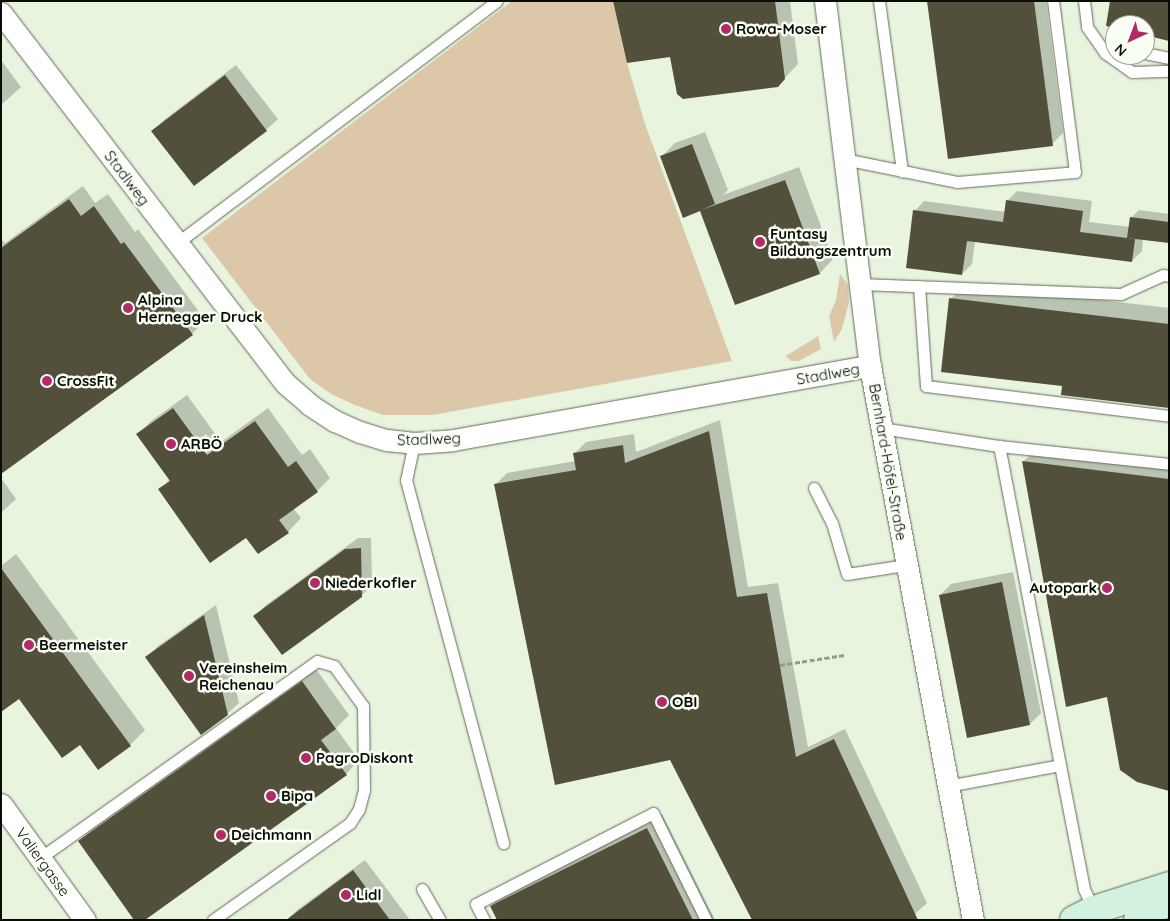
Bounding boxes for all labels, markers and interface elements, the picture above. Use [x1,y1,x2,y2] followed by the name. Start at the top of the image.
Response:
[1105,15,1155,65] north arrow
[736,20,827,38] place label: Rowa-Moser
[720,23,732,35] marker: Rowa-Moser
[1111,40,1130,60] text: N
[101,147,153,209] street label: Stadlweg
[770,224,891,259] place label: Funtasy Bildungszentrum
[754,236,766,248] marker: Funtasy Bildungszentrum
[138,290,263,325] place label: Alpina Hernegger Druck
[122,302,134,314] marker: Alpina Hernegger Druck
[795,360,861,388] street label: Stadlweg
[57,372,115,390] place label: CrossFit
[41,375,53,387] marker: CrossFit
[865,382,911,542] street label: Bernhard-Höfel-Straße
[397,429,461,449] street label: Stadlweg
[181,435,222,453] place label: ARBÖ
[165,438,177,450] marker: ARBÖ
[325,574,417,592] place label: Niederkofler
[309,577,321,589] marker: Niederkofler
[1029,579,1097,597] place label: Autopark
[1101,582,1113,594] marker: Autopark
[39,636,128,654] place label: Beermeister
[23,639,35,651] marker: Beermeister
[199,658,287,693] place label: Vereinsheim Reichenau
[183,670,195,682] marker: Vereinsheim Reichenau
[672,693,697,711] place label: OBI
[656,696,668,708] marker: OBI
[316,749,414,767] place label: PagroDiskont
[300,752,312,764] marker: PagroDiskont
[281,787,313,805] place label: Bipa
[265,790,277,802] marker: Bipa
[12,824,74,900] street label: Valiergasse
[231,826,312,844] place label: Deichmann
[215,829,227,841] marker: Deichmann
[356,886,381,904] place label: Lidl
[340,889,352,901] marker: Lidl

